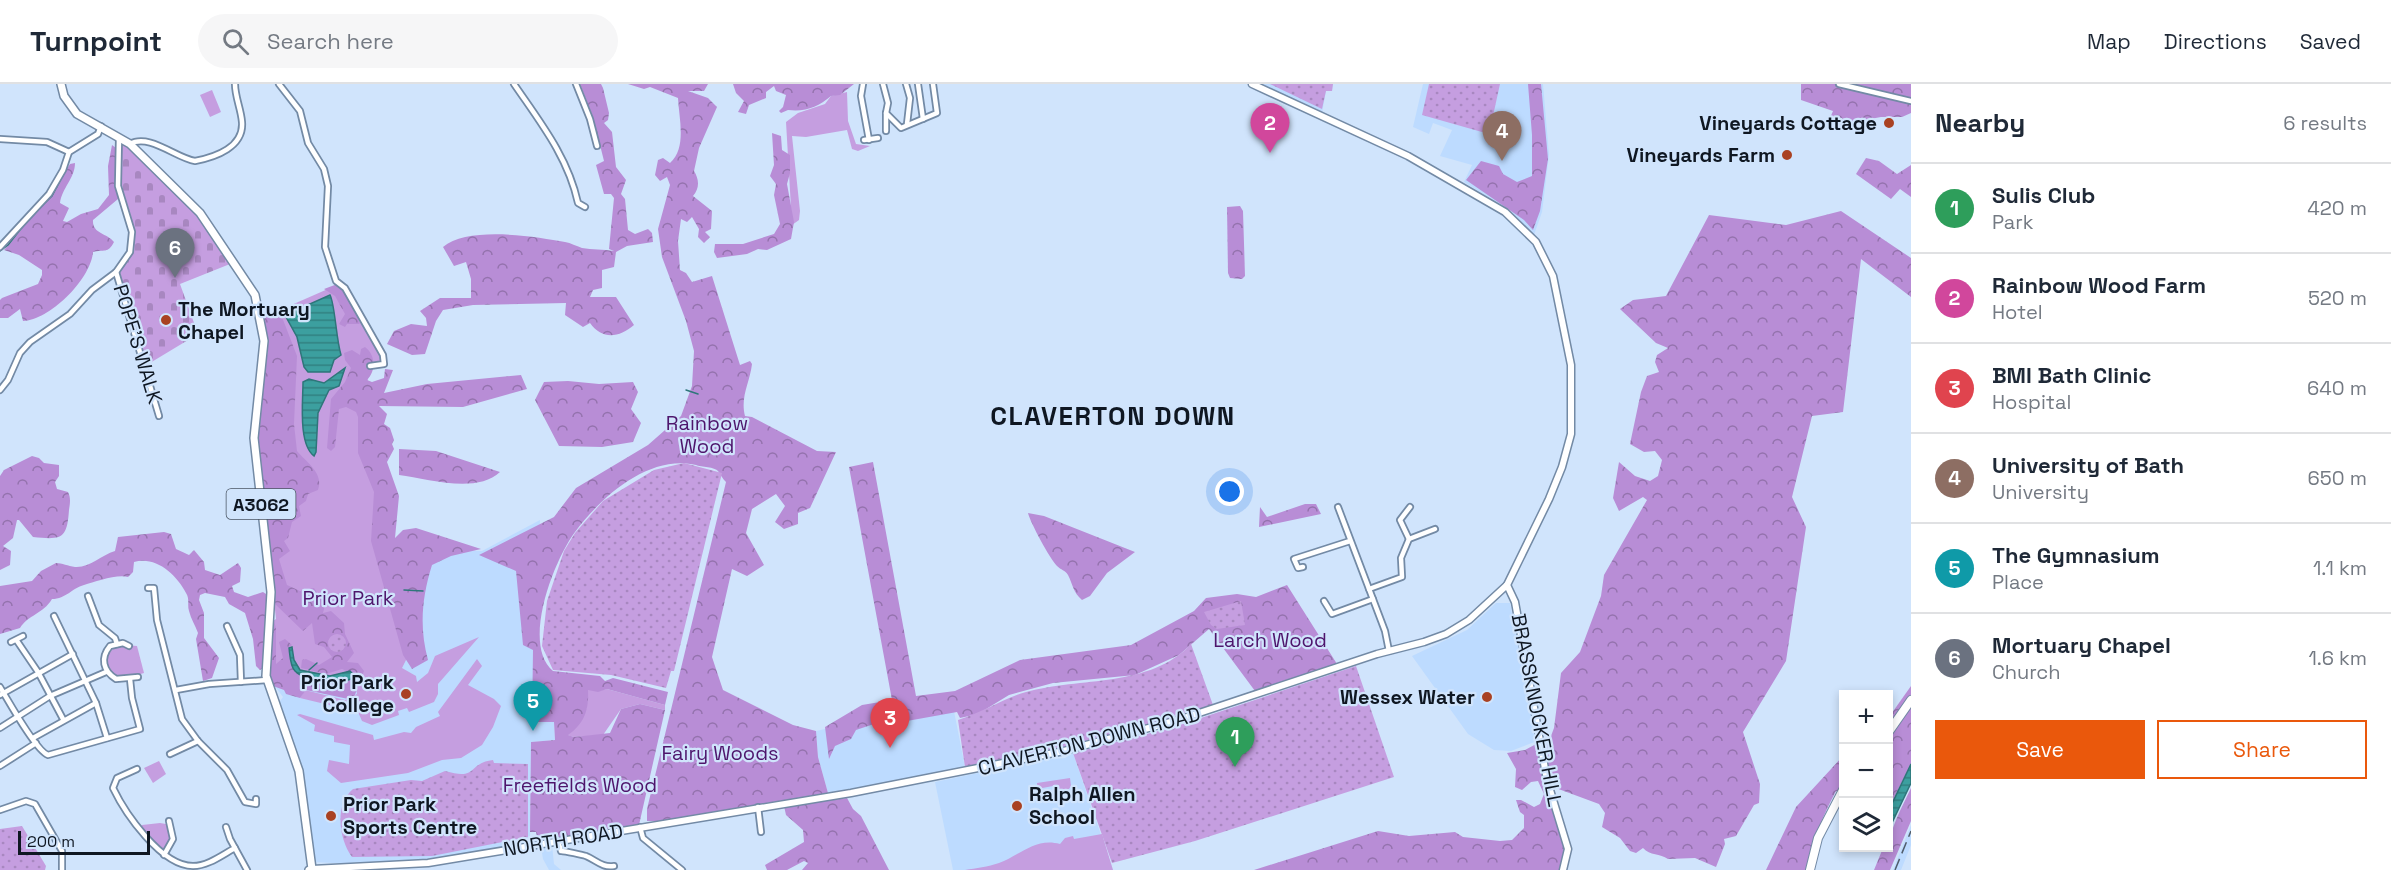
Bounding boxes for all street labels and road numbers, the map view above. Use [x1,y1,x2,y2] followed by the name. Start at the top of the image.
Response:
[107,281,169,407] street label: POPE'S WALK
[226,489,296,519] road number: A3062
[1506,611,1568,809] street label: BRASSKNOCKER HILL
[975,701,1203,781] street label: CLAVERTON DOWN ROAD
[501,818,625,862] street label: NORTH ROAD

